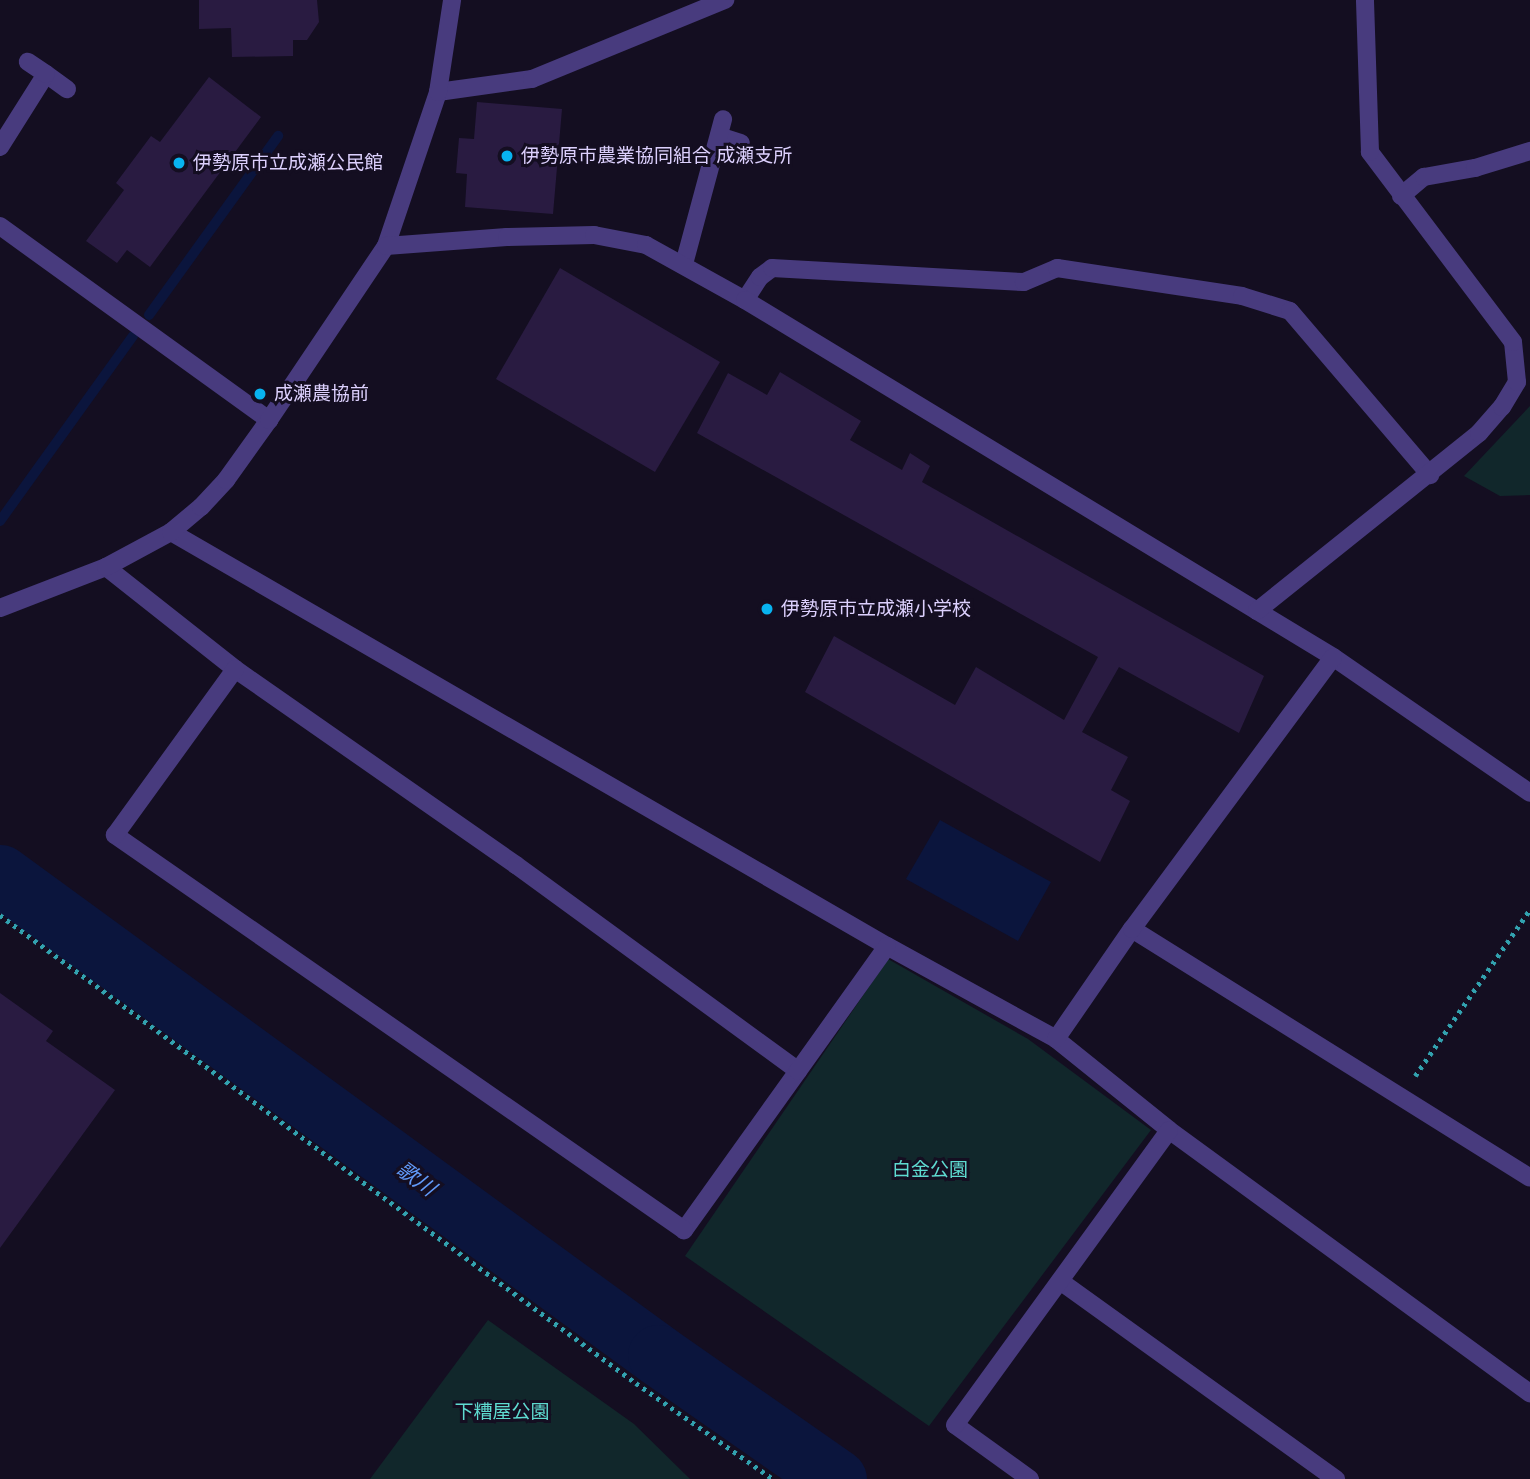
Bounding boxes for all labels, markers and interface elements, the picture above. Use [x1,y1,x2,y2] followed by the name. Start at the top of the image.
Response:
[521,145,792,167] place label: 伊勢原市農業協同組合 成瀬支所
[499,148,515,164] marker: 伊勢原市農業協同組合 成瀬支所
[193,152,383,174] place label: 伊勢原市立成瀬公民館
[171,155,187,171] marker: 伊勢原市立成瀬公民館
[274,383,369,405] place label: 成瀬農協前
[252,386,268,402] marker: 成瀬農協前
[781,598,971,620] place label: 伊勢原市立成瀬小学校
[759,601,775,617] marker: 伊勢原市立成瀬小学校
[392,1156,440,1202] water label: 歌川
[892,1159,968,1181] park label: 白金公園
[455,1401,549,1423] park label: 下糟屋公園

